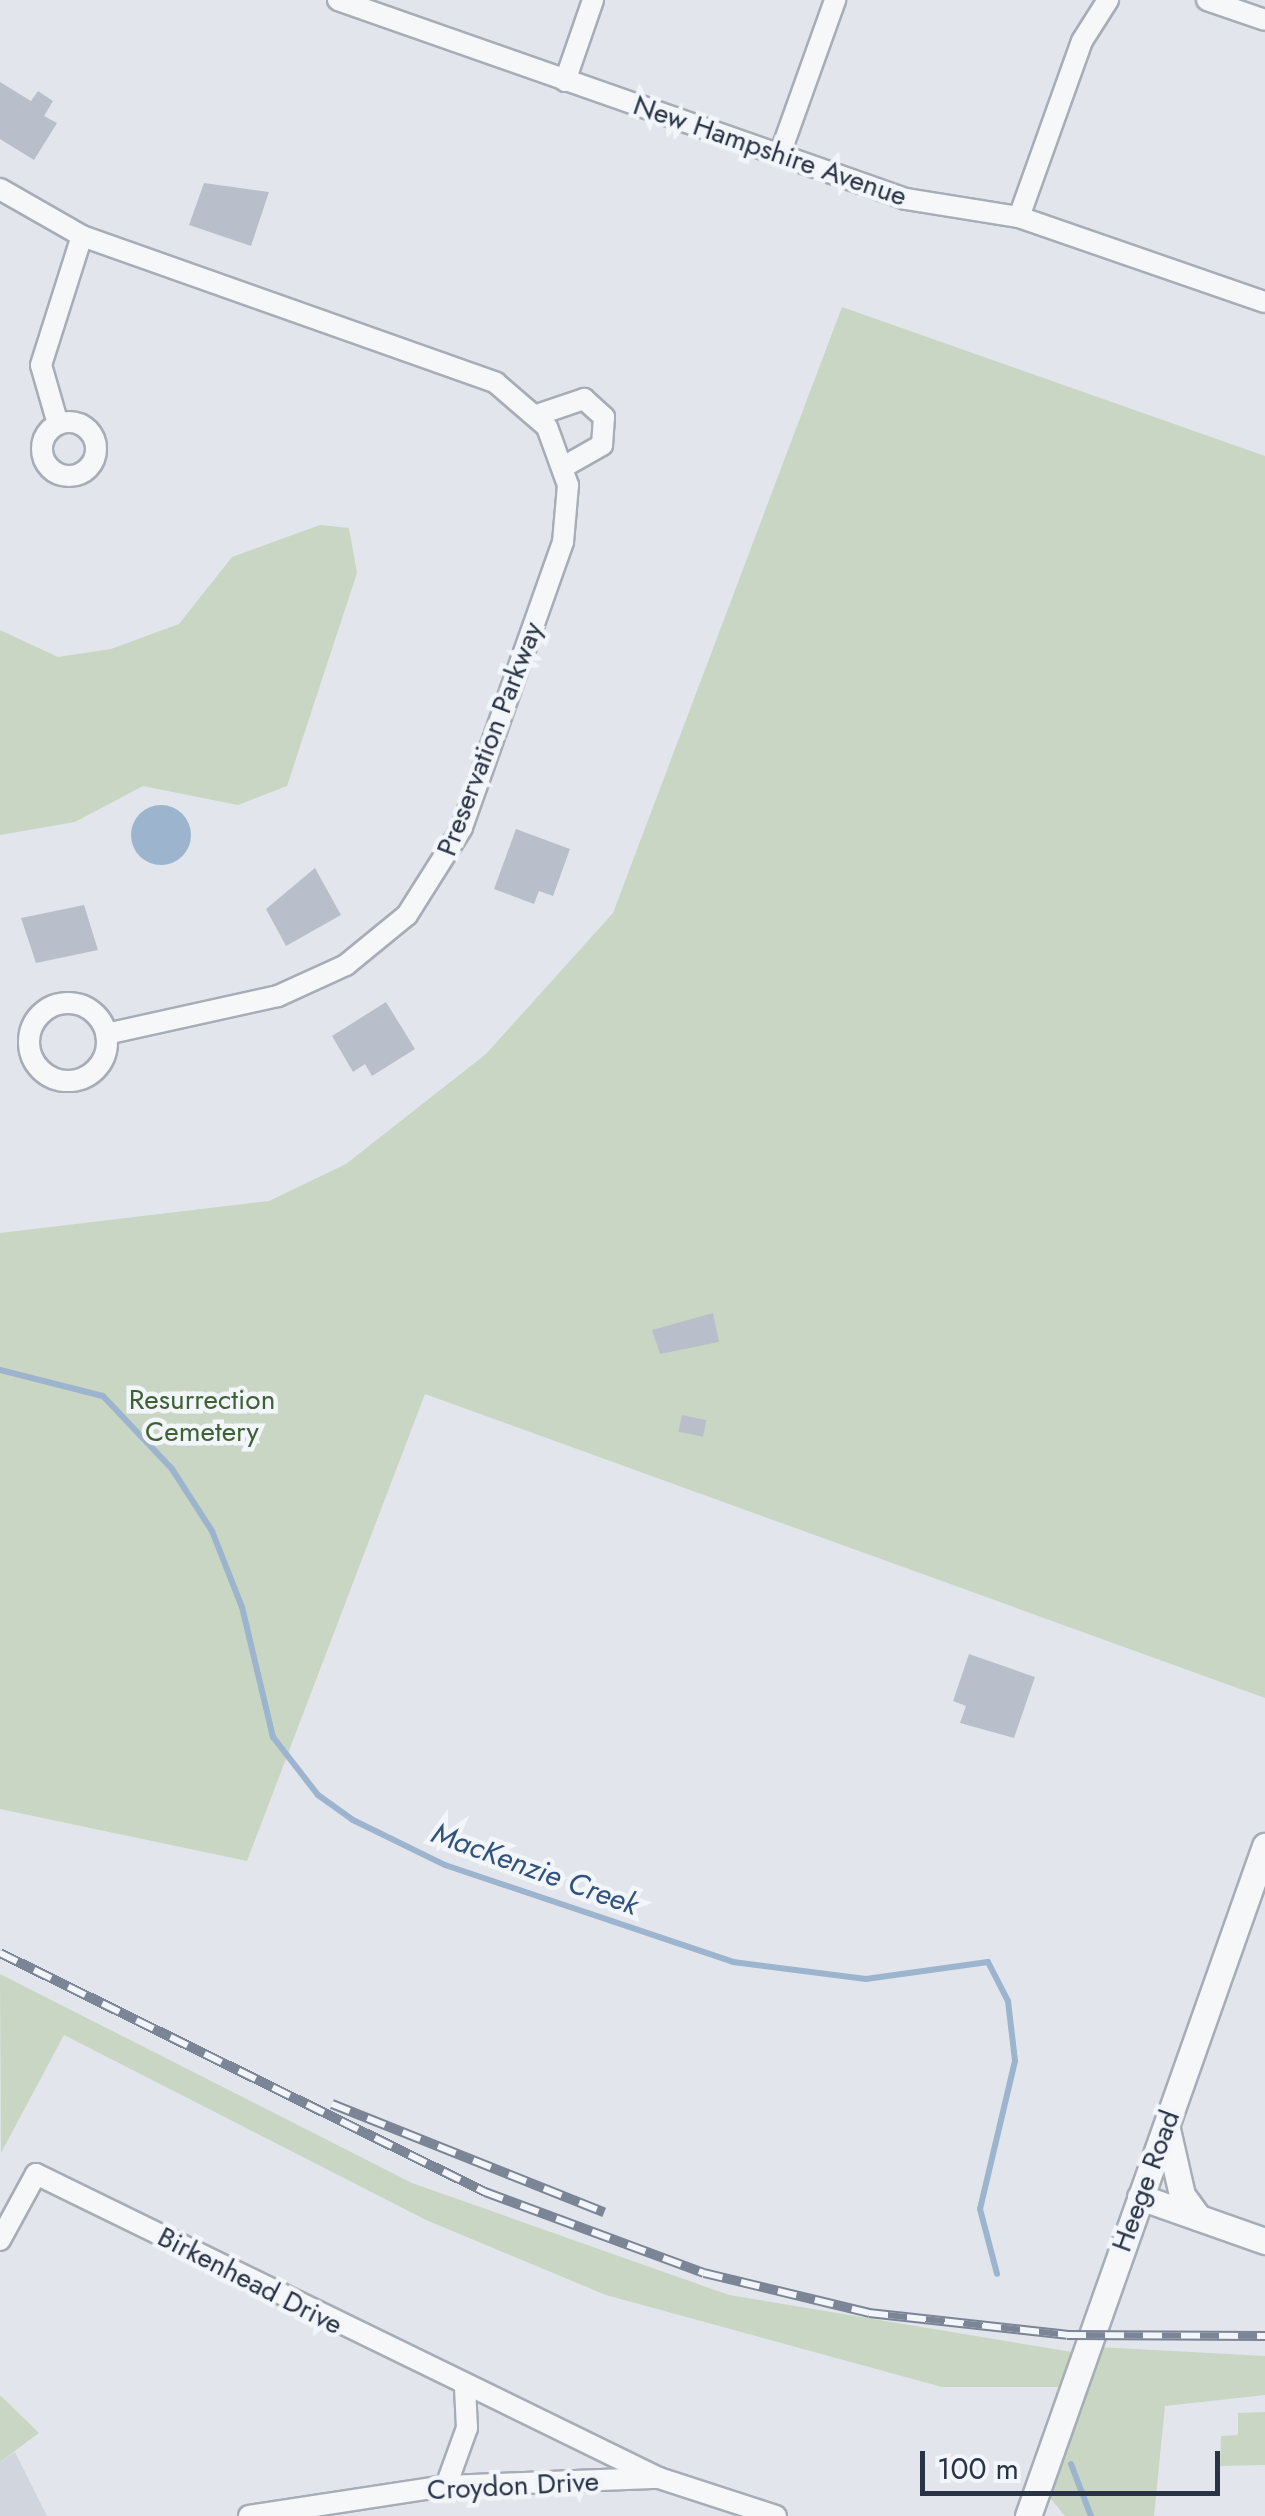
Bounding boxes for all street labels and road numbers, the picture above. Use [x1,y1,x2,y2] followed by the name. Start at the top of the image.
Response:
[629,88,911,214] street label: New Hampshire Avenue
[430,617,550,861] street label: Preservation Parkway
[1105,2106,1187,2256] street label: Heege Road
[152,2220,348,2342] street label: Birkenhead Drive
[426,2465,600,2507] street label: Croydon Drive

